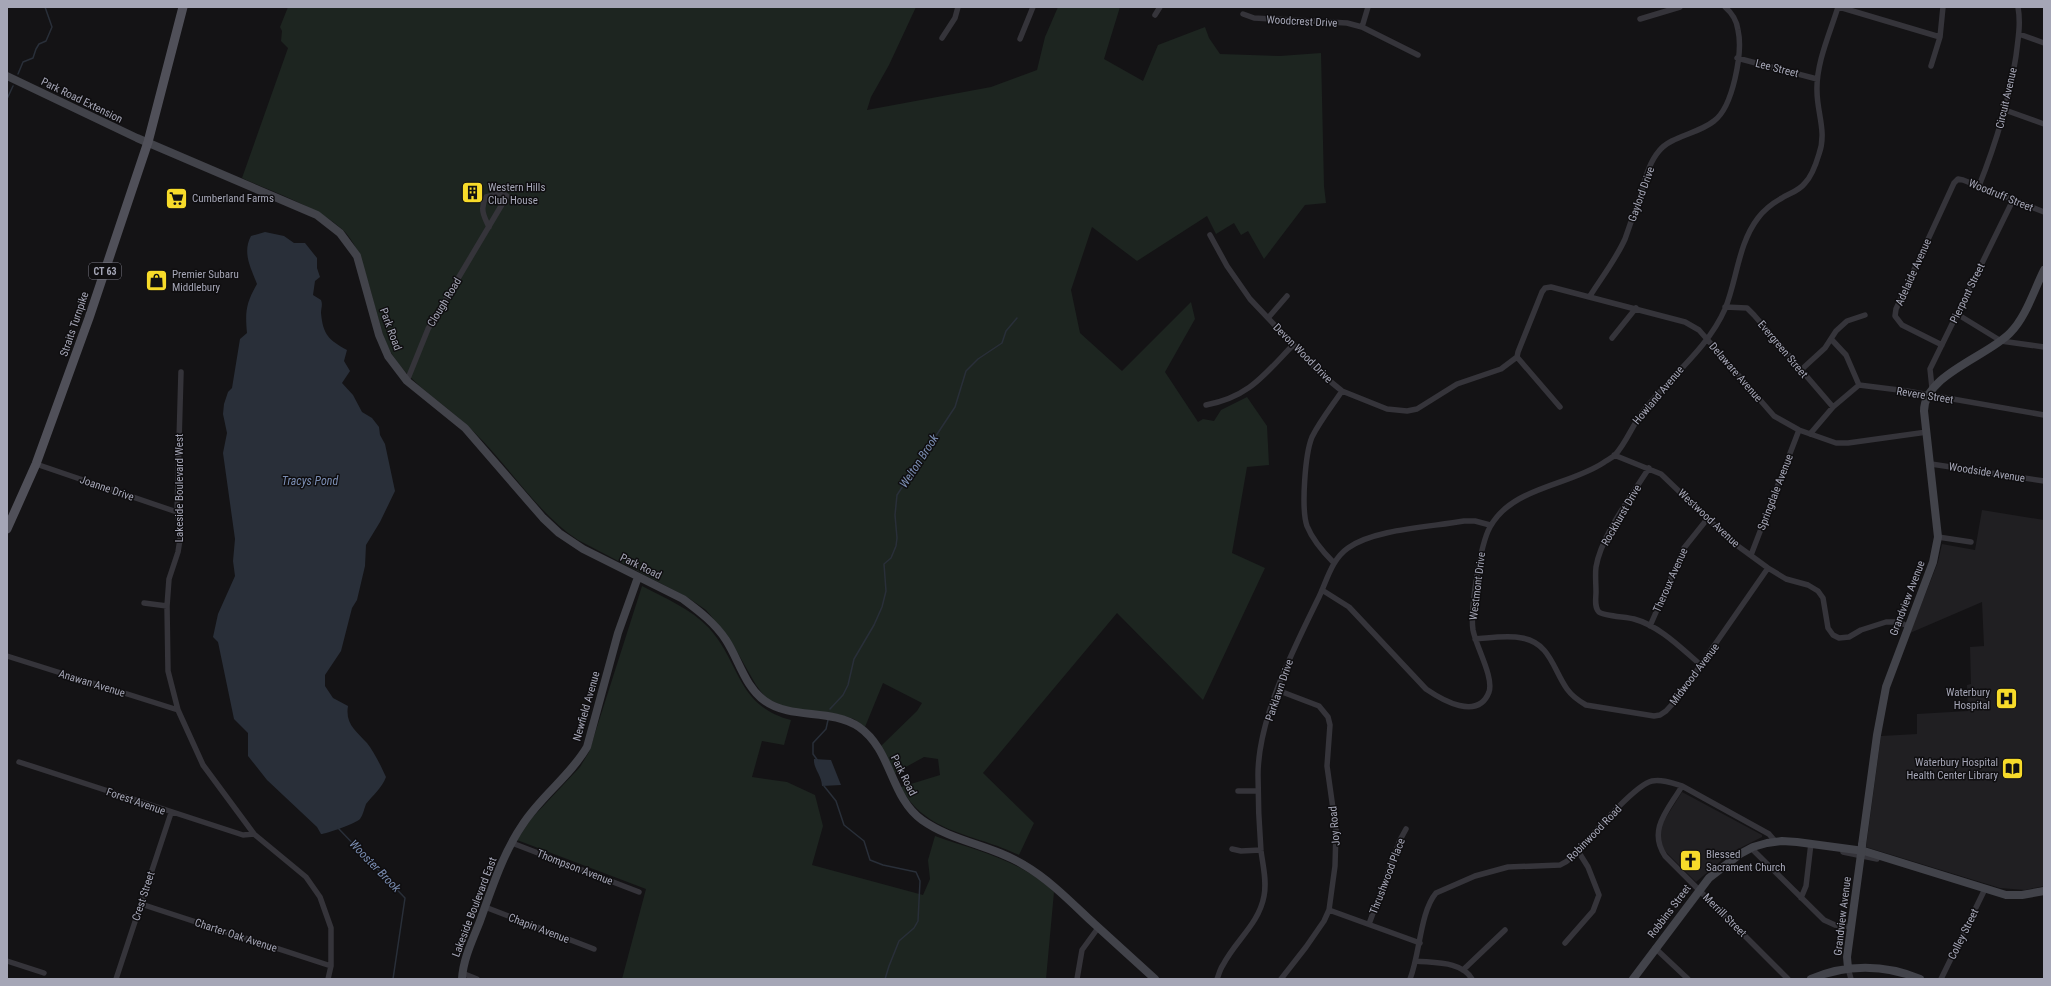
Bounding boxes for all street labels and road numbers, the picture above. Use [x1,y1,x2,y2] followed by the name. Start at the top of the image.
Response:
[1266,13,1338,30] street label: Woodcrest Drive
[1754,57,1800,80] street label: Lee Street
[1993,66,2020,130] street label: Circuit Avenue
[39,75,125,126] street label: Park Road Extension
[1626,165,1657,223] street label: Gaylord Drive
[1967,177,2035,214] street label: Woodruff Street
[1893,237,1934,308] street label: Adelaide Avenue
[1947,261,1988,325] street label: Pierpont Street
[89,263,121,279] road number: CT 63
[425,275,464,329] street label: Clough Road
[57,290,92,358] street label: Straits Turnpike
[377,306,404,352] street label: Park Road
[1755,318,1810,381] street label: Evergreen Street
[1270,321,1335,386] street label: Devon Wood Drive
[1706,340,1765,405] street label: Delaware Avenue
[1630,363,1687,427] street label: Howland Avenue
[1896,385,1954,406] street label: Revere Street
[173,434,186,542] street label: Lakeside Boulevard West
[1755,452,1796,532] street label: Springdale Avenue
[1948,460,2026,485] street label: Woodside Avenue
[78,473,136,504] street label: Joanne Drive
[1599,483,1644,548] street label: Rockhurst Drive
[1675,487,1742,550] street label: Westwood Avenue
[1650,546,1690,615] street label: Theroux Avenue
[618,551,664,582] street label: Park Road
[1467,551,1488,621] street label: Westmont Drive
[1887,559,1928,638] street label: Grandview Avenue
[1667,641,1722,708] street label: Midwood Avenue
[1263,658,1296,723] street label: Parklawn Drive
[57,667,127,700] street label: Anawan Avenue
[570,670,603,742] street label: Newfield Avenue
[888,753,919,798] street label: Park Road
[105,785,167,818] street label: Forest Avenue
[1564,803,1624,864] street label: Robinwood Road
[1326,805,1343,846] street label: Joy Road
[1367,836,1408,916] street label: Thrushwood Place
[535,847,615,888] street label: Thompson Avenue
[449,855,499,959] street label: Lakeside Boulevard East
[129,870,158,923] street label: Crest Street
[1831,876,1854,956] street label: Grandview Avenue
[1645,882,1694,941] street label: Robbins Street
[1700,891,1749,940] street label: Merrill Street
[1946,907,1981,962] street label: Colley Street
[506,911,571,946] street label: Chapin Avenue
[193,916,279,955] street label: Charter Oak Avenue

